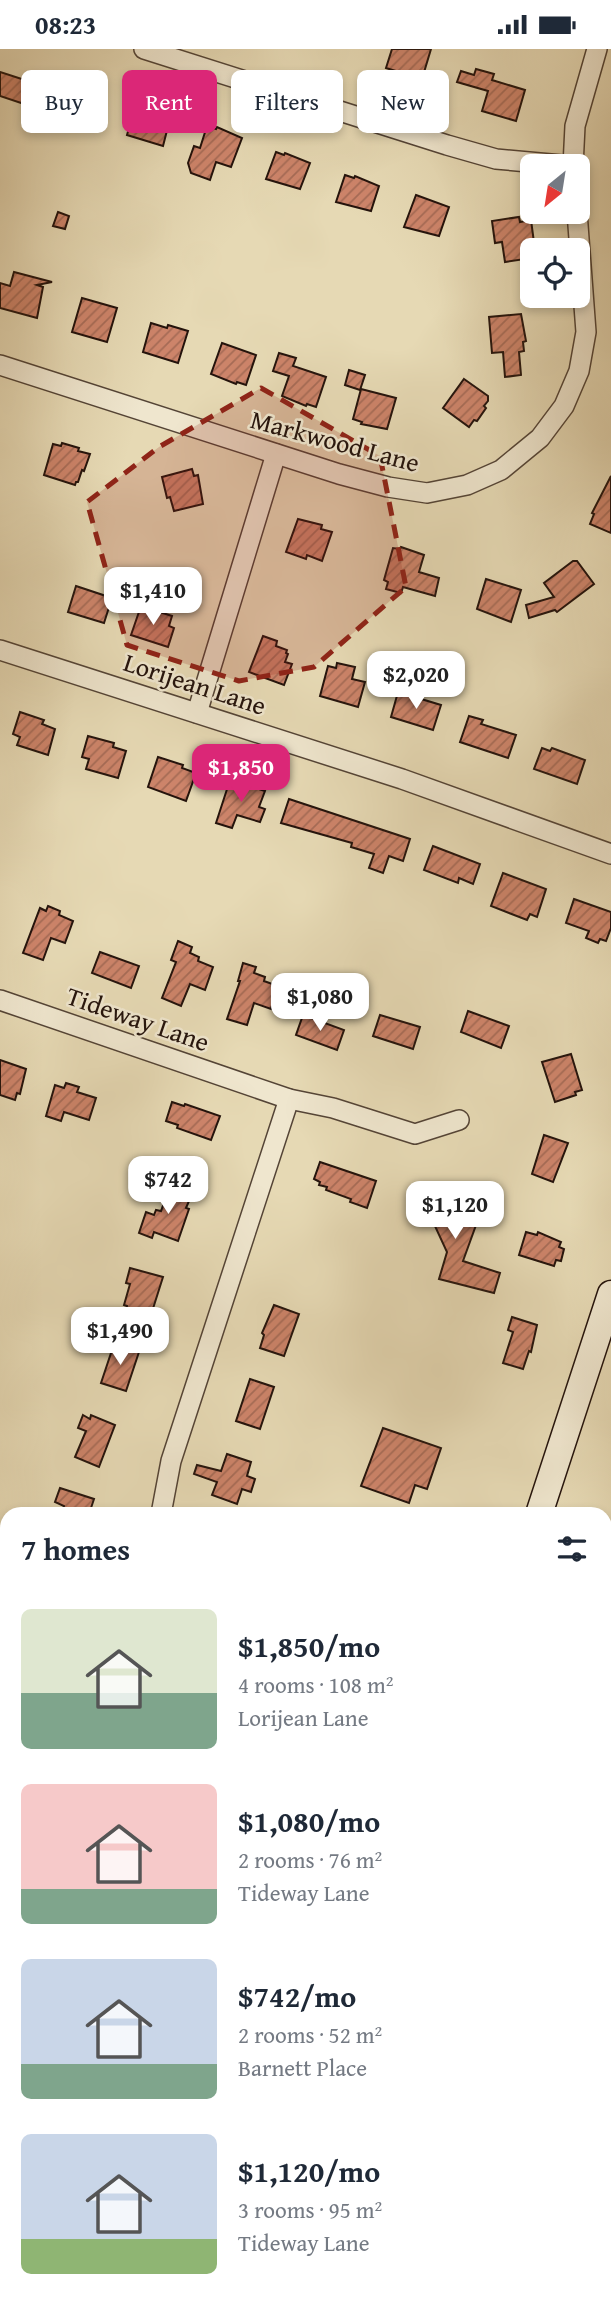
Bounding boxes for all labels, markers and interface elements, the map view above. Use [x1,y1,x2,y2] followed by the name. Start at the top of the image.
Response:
[35,5,96,44] text: 08:23
[21,70,108,133] chip: Buy
[122,70,217,133] chip: Rent
[231,70,343,133] chip: Filters
[357,70,449,133] chip: New
[520,154,590,224] north arrow
[520,154,590,308] map controls
[520,238,590,308] button: locate
[246,399,424,482] street label: Markwood Lane
[96,567,210,627] pin: $1,410
[120,573,186,606] text: $1,410
[119,642,271,725] street label: Lorijean Lane
[359,651,473,711] pin: $2,020
[383,657,449,690] text: $2,020
[184,745,298,804] pin: $1,850
[208,750,274,783] text: $1,850
[263,974,377,1033] pin: $1,080
[61,976,215,1061] street label: Tideway Lane
[287,979,353,1012] text: $1,080
[127,1157,209,1216] pin: $742
[144,1162,192,1195] text: $742
[398,1181,512,1241] pin: $1,120
[422,1187,488,1220] text: $1,120
[63,1307,177,1367] pin: $1,490
[87,1313,153,1346] text: $1,490
[21,1527,130,1571] text: 7 homes
[553,1530,591,1568] icon: filters
[238,1624,380,1668] text: $1,850/mo
[77,1637,161,1721] icon: home
[238,1668,393,1701] text: 4 rooms · 108 m²
[238,1701,369,1734] text: Lorijean Lane
[238,1799,380,1843] text: $1,080/mo
[77,1812,161,1896] icon: home
[238,1843,382,1876] text: 2 rooms · 76 m²
[238,1876,370,1909] text: Tideway Lane
[238,1974,356,2018] text: $742/mo
[77,1987,161,2071] icon: home
[238,2018,382,2051] text: 2 rooms · 52 m²
[238,2051,367,2084] text: Barnett Place
[238,2149,380,2193] text: $1,120/mo
[77,2162,161,2246] icon: home
[238,2193,382,2226] text: 3 rooms · 95 m²
[238,2226,370,2259] text: Tideway Lane

